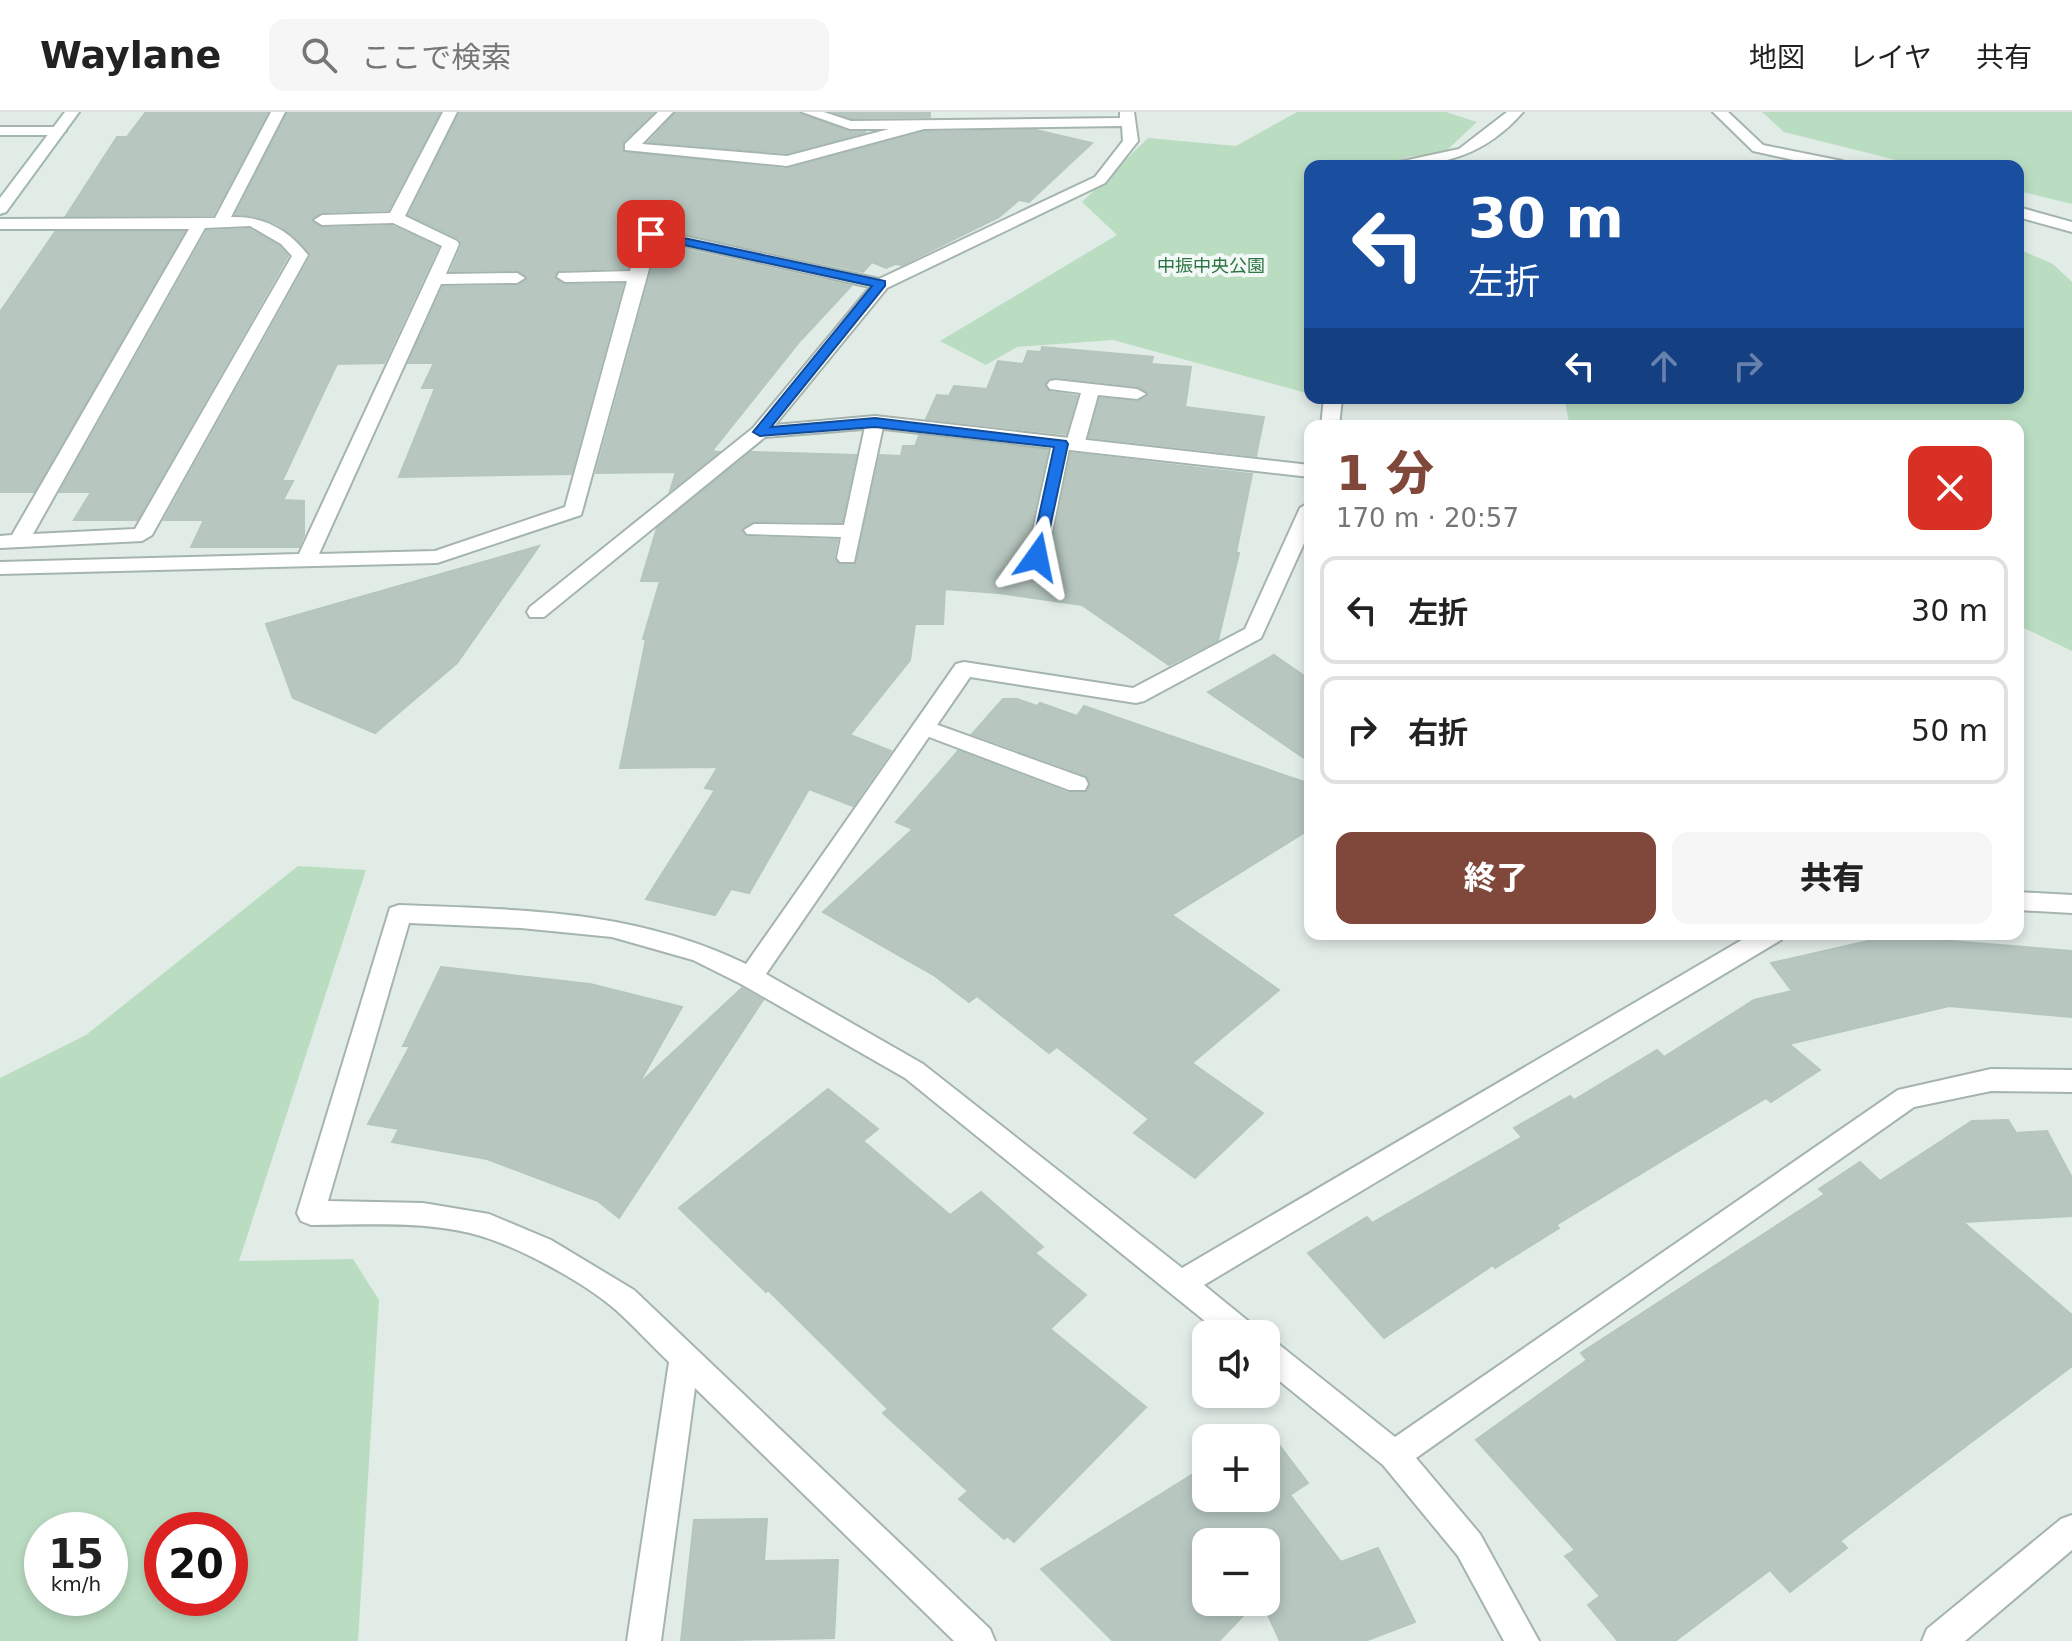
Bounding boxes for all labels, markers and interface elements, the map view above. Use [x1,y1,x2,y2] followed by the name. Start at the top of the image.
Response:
[269,19,829,91] search box
[40,33,221,77] text: Waylane
[297,33,341,77] icon: search
[361,40,511,75] text: ここで検索
[1749,41,1805,74] text: 地図
[1849,41,1932,74] text: レイヤ
[1976,41,2032,74] text: 共有
[1468,185,1624,250] text: 30 m
[1336,192,1440,296] icon: left
[617,200,685,268] pin
[629,212,673,256] icon: arrive
[1157,255,1265,276] park label: 中振中央公園
[1468,261,1540,302] text: 左折
[1558,344,1602,388] icon: left
[1642,344,1686,388] icon: ahead
[1726,344,1770,388] icon: right
[1336,445,1434,501] text: 1 分
[1908,446,1992,530] button: close
[1336,503,1519,533] text: 170 m · 20:57
[995,515,1079,599] position arrow
[1340,588,1384,632] icon: left
[1911,593,1988,628] text: 30 m
[1408,595,1468,630] text: 左折
[1340,708,1384,752] icon: right
[1911,713,1988,748] text: 50 m
[1408,715,1468,750] text: 右折
[1336,832,1656,924] button: 終了
[1672,832,1992,924] button: 共有
[1192,1320,1280,1616] map controls
[1192,1320,1280,1408] button: sound
[1192,1424,1280,1512] button: +
[144,1512,248,1616] speed limit sign: 20
[1192,1528,1280,1616] button: −
[48,1531,104,1577] text: 15
[51,1572,101,1596] text: km/h

